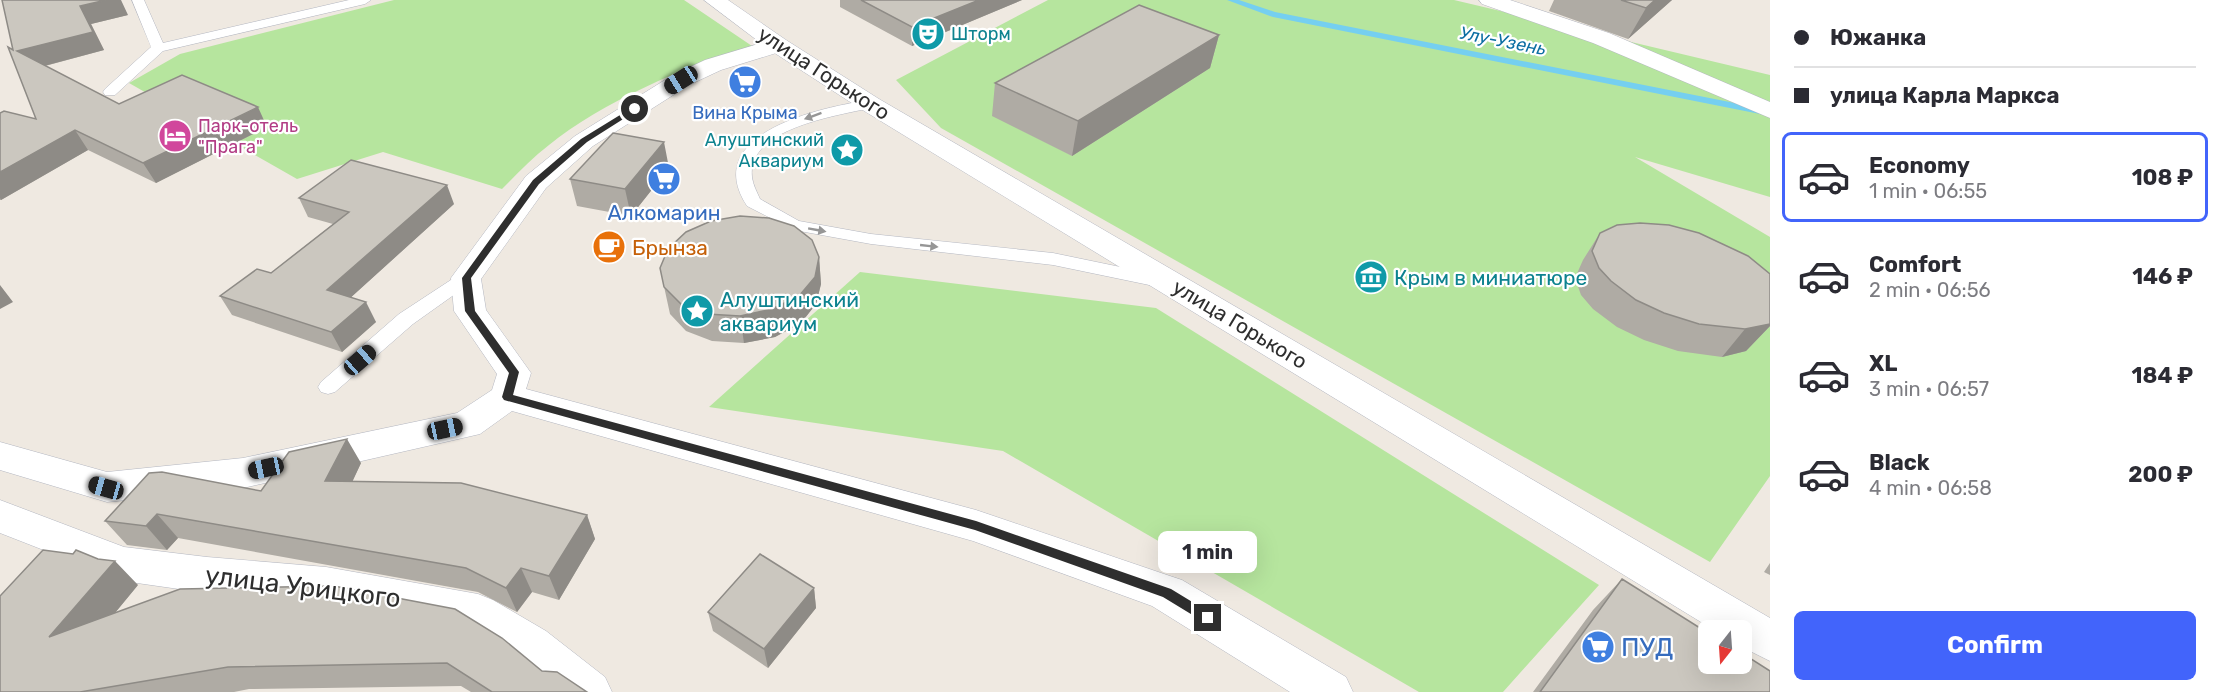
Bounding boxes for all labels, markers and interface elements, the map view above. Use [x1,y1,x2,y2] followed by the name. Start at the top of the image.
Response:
[910,16,946,52] theatre icon: Шторм
[753,21,895,125] street label: улица Горького
[1458,22,1548,60] water label: Улу-Узень
[951,23,1011,45] place label: Шторм
[1830,24,1926,51] text: Южанка
[661,63,701,97] car
[727,64,763,100] supermarket icon: Вина Крыма
[1830,82,2060,109] text: улица Карла Маркса
[621,95,648,122] route start
[692,102,798,124] place label: Вина Крыма
[804,111,822,121] one-way arrow
[198,115,298,158] place label: Парк-отель "Прага"
[157,118,193,154] hotel icon: Парк-отель "Прага"
[705,129,824,172] place label: Алуштинский Аквариум
[829,132,865,168] place icon: Алуштинский Аквариум
[1797,150,1851,204] icon: car
[1869,152,1970,179] text: Economy
[646,161,682,197] supermarket icon: Алкомарин
[2132,164,2193,191] text: 108 ₽
[1869,179,1987,203] text: 1 min · 06:55
[607,200,721,225] place label: Алкомарин
[807,225,826,234] one-way arrow
[591,229,627,265] cafe icon: Брынза
[632,235,708,260] place label: Брынза
[919,241,938,250] one-way arrow
[1797,249,1851,303] icon: car
[1869,251,1961,278] text: Comfort
[1353,259,1389,295] museum icon: Крым в миниатюре
[2132,263,2193,290] text: 146 ₽
[1394,265,1587,290] place label: Крым в миниатюре
[1168,274,1312,374] street label: улица Горького
[1869,278,1991,302] text: 2 min · 06:56
[720,287,859,336] place label: Алуштинский аквариум
[679,293,715,329] place icon: Алуштинский аквариум
[341,341,379,379] car
[1797,348,1851,402] icon: car
[1869,350,1897,377] text: XL
[2132,362,2193,389] text: 184 ₽
[1869,377,1989,401] text: 3 min · 06:57
[426,416,464,442] car
[1797,447,1851,501] icon: car
[1869,449,1930,476] text: Black
[247,455,285,481] car
[2128,461,2193,488] text: 200 ₽
[86,474,126,502] car
[1869,476,1992,500] text: 4 min · 06:58
[1158,531,1258,573] callout: 1 min
[1182,540,1233,564] text: 1 min
[203,560,403,614] street label: улица Урицкого
[1194,604,1221,631] route end
[1794,611,2196,680] button: Confirm
[1698,620,1752,674] north arrow
[1698,620,1752,674] map controls
[1580,629,1616,665] supermarket icon: ПУД
[1621,632,1673,663] place label: ПУД

